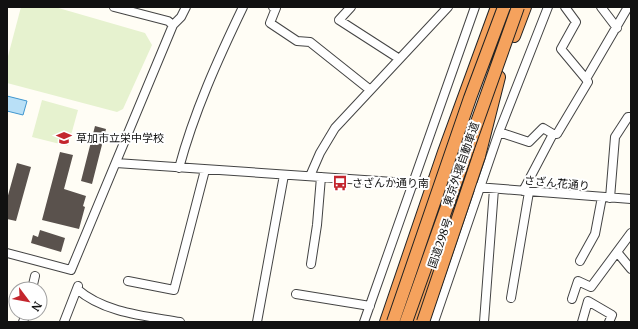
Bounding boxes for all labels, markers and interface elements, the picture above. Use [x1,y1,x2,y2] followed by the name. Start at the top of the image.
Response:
[440,120,482,208] street label: 東京外環自動車道
[55,129,73,147] school or university icon: 草加市立栄中学校
[76,131,164,145] place label: 草加市立栄中学校
[524,173,590,193] street label: さざん花通り
[331,174,349,192] bus stop icon: さざんか通り南
[352,176,429,190] place label: さざんか通り南
[425,216,455,270] street label: 国道298号
[8,281,48,321] north arrow
[28,299,45,314] text: N

